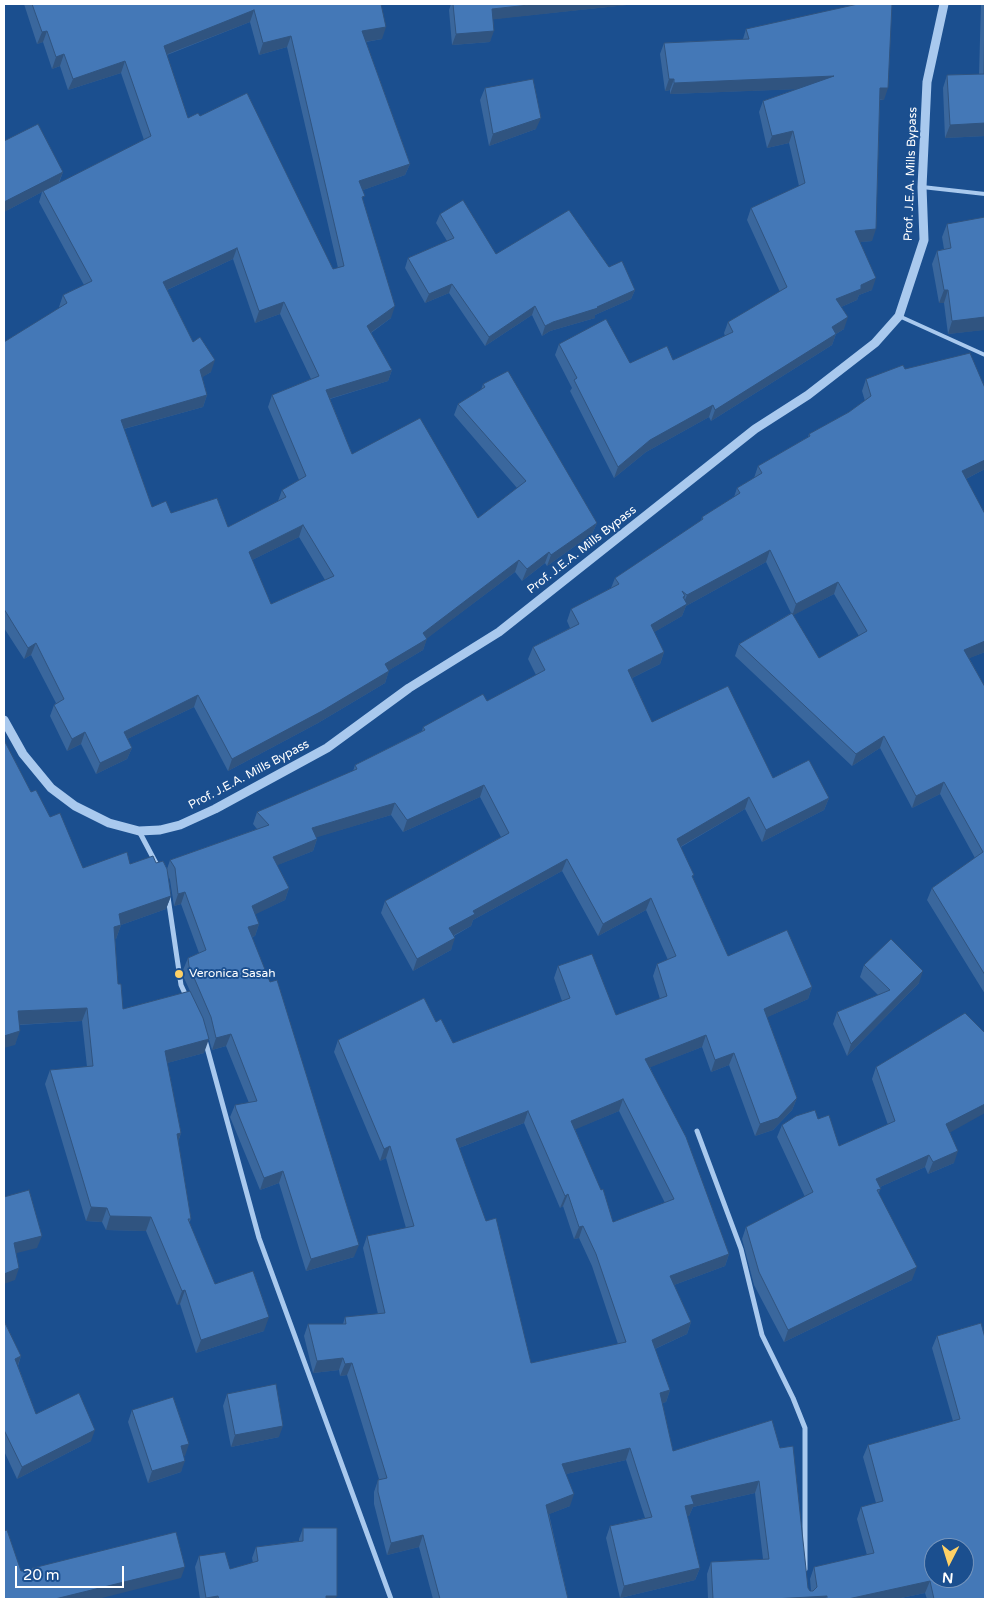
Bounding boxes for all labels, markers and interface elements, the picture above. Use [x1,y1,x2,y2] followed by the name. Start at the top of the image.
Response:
[901,107,921,241] street label: Prof. J.E.A. Mills Bypass
[525,503,639,597] street label: Prof. J.E.A. Mills Bypass
[186,737,312,813] street label: Prof. J.E.A. Mills Bypass
[189,967,276,981] place label: Veronica Sasah
[173,968,185,980] marker: Veronica Sasah
[924,1538,974,1588] north arrow
[18,1556,126,1588] scale bar
[23,1566,60,1584] text: 20 m
[941,1568,954,1586] text: N

